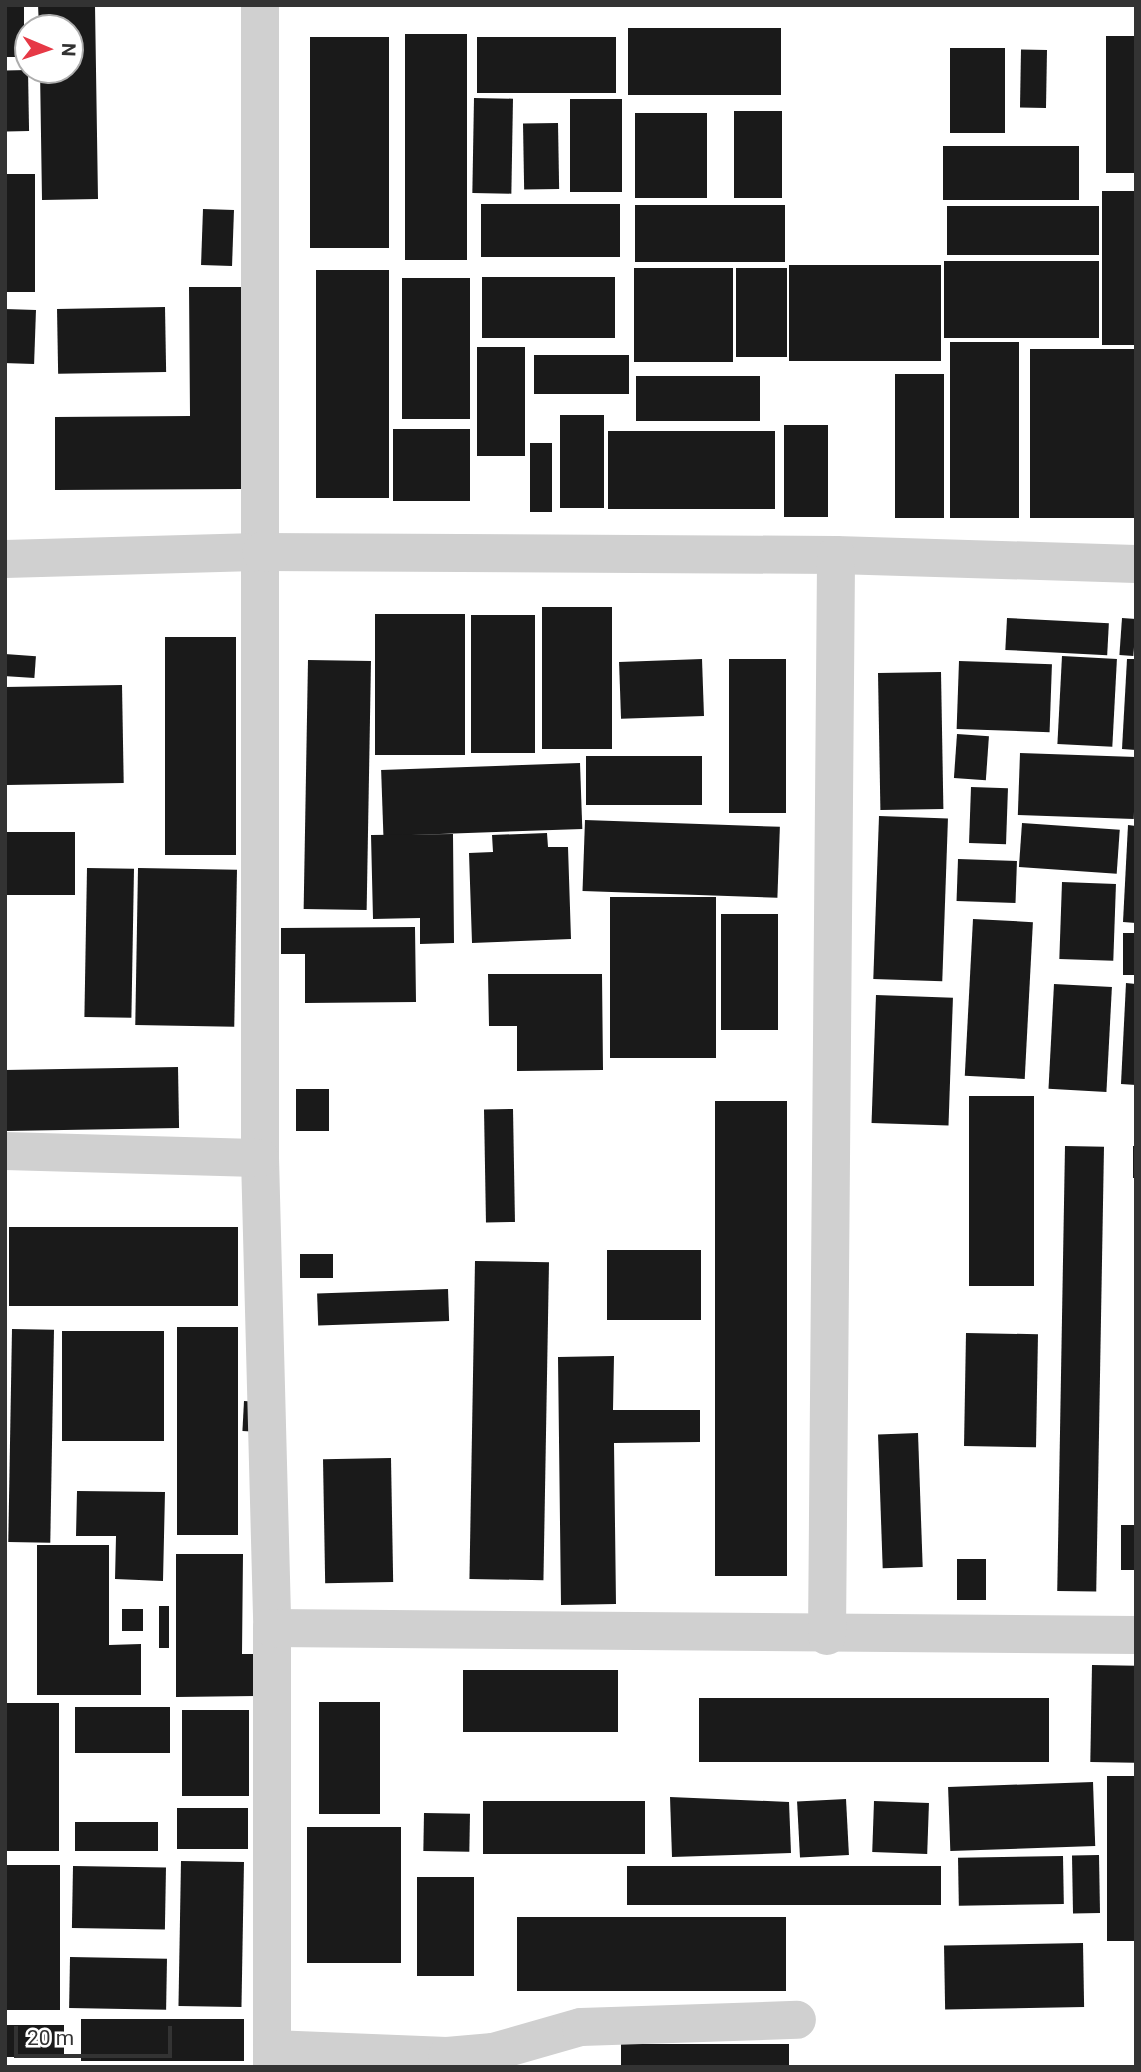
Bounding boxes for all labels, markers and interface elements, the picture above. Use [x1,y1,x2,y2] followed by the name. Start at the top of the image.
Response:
[14,14,84,84] north arrow
[57,43,80,57] text: N
[18,2012,175,2056] scale bar
[27,2026,74,2050] text: 20 m

